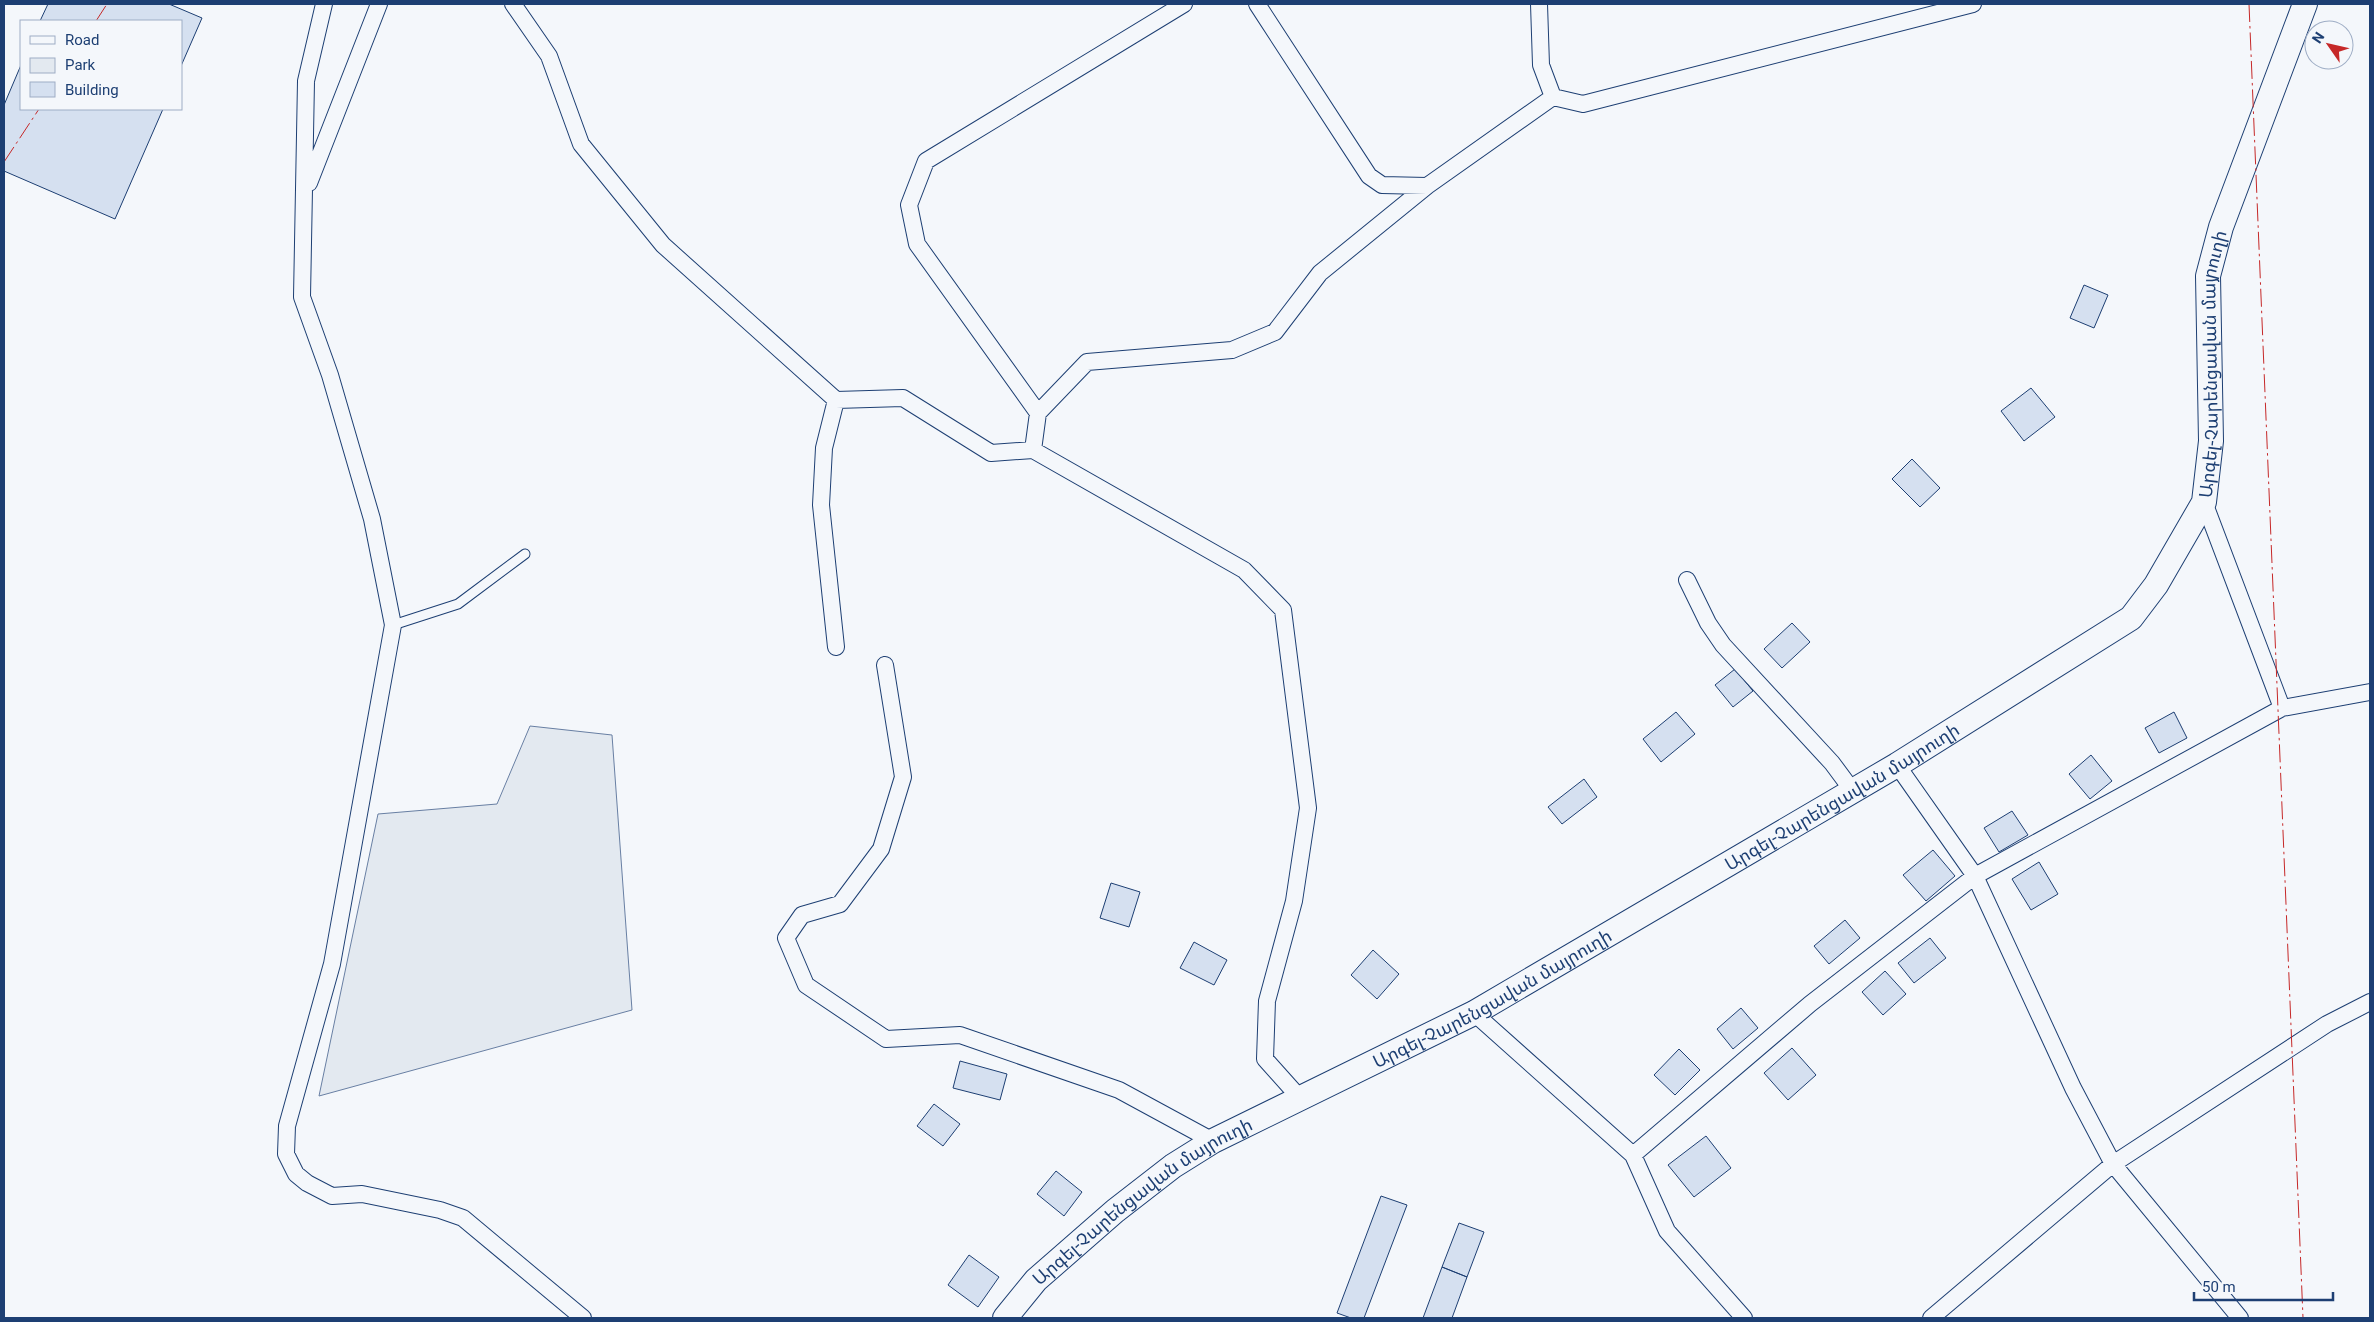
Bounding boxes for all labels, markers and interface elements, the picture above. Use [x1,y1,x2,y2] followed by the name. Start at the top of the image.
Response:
[20,20,182,110] legend
[2304,20,2354,70] north arrow
[2309,29,2328,46] text: N
[65,31,99,49] text: Road
[65,56,96,74] text: Park
[65,81,119,99] text: Building
[2194,228,2230,499] street label: Արգել-Չարենցավան մայրուղի
[1721,718,1963,874] street label: Արգել-Չարենցավան մայրուղի
[1369,924,1615,1072] street label: Արգել-Չարենցավան մայրուղի
[1028,1113,1255,1289] street label: Արգել-Չարենցավան մայրուղի
[2194,1270,2333,1302] scale bar
[2202,1278,2236,1296] text: 50 m

